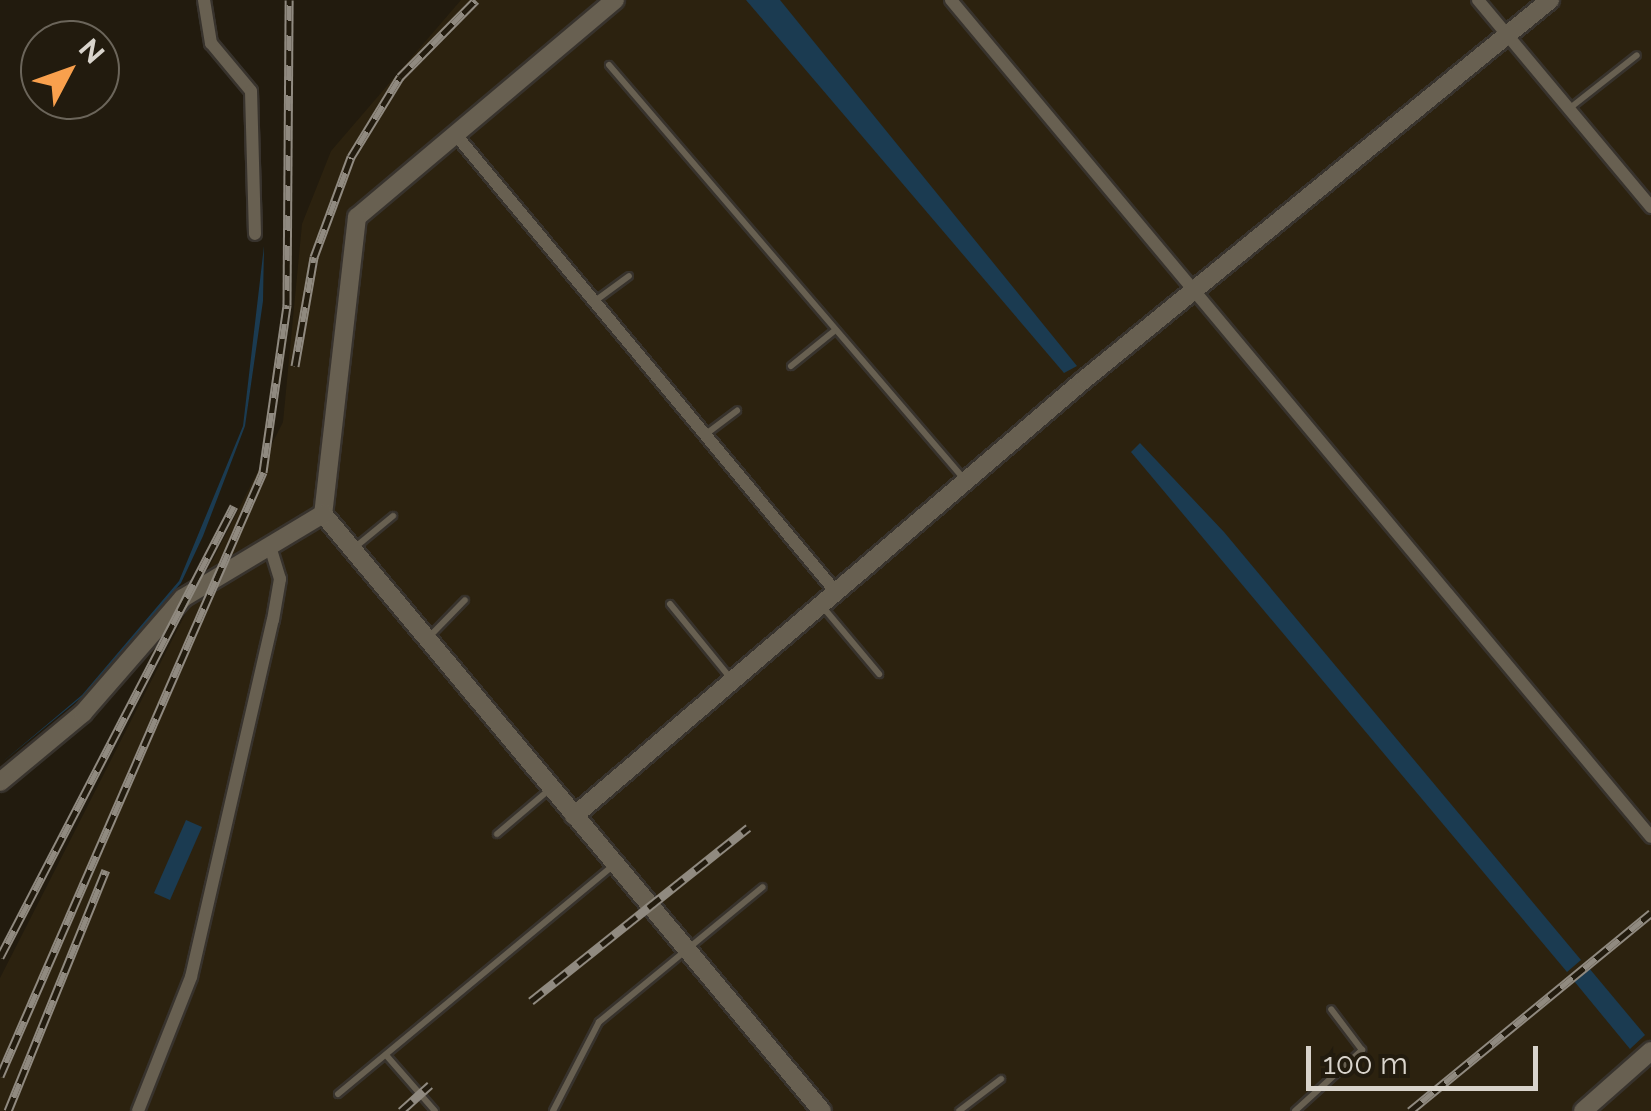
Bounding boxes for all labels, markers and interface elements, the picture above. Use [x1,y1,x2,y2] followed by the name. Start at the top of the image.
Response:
[20,20,120,120] north arrow
[72,32,111,70] text: N
[1311,1026,1544,1088] scale bar
[1323,1046,1408,1081] text: 100 m

